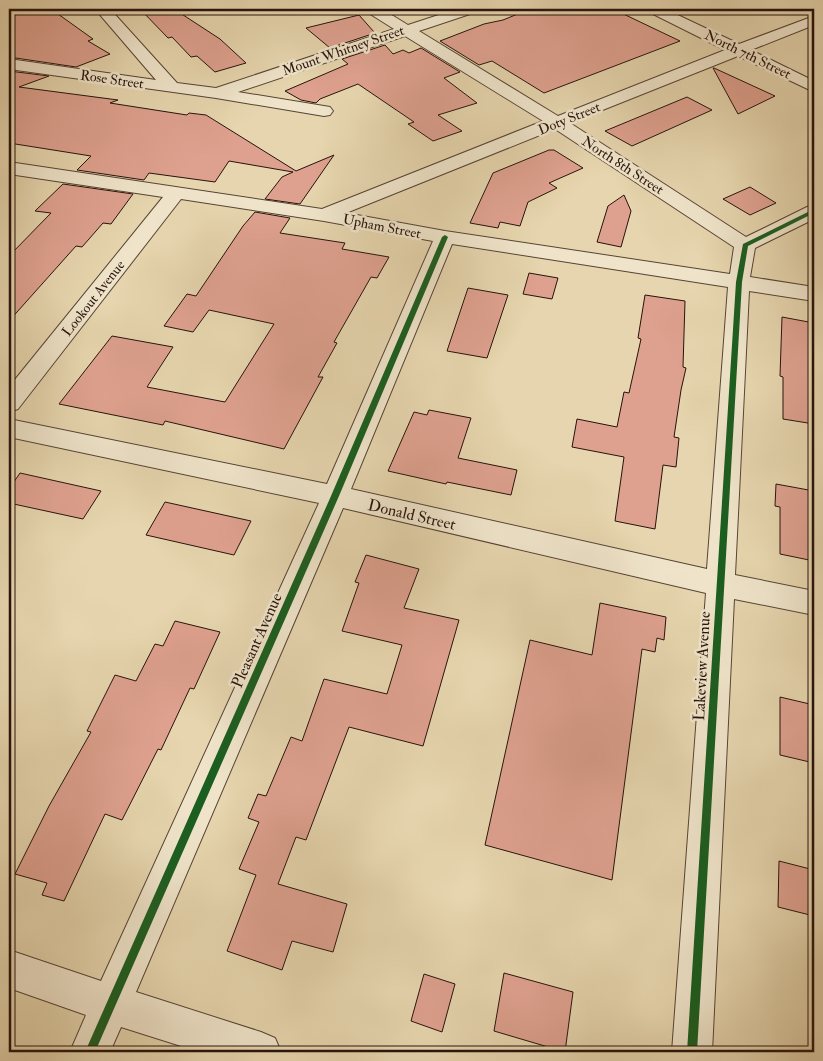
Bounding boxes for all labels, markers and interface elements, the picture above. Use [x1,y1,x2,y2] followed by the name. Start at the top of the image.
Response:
[280,21,407,80] street label: Mount Whitney Street
[702,26,794,83] street label: North 7th Street
[79,67,145,92] street label: Rose Street
[536,98,604,140] street label: Doty Street
[579,133,667,198] street label: North 8th Street
[341,211,423,243] street label: Upham Street
[58,257,129,340] street label: Lookout Avenue
[366,495,458,535] street label: Donald Street
[227,590,287,691] street label: Pleasant Avenue
[689,611,715,721] street label: Lakeview Avenue

